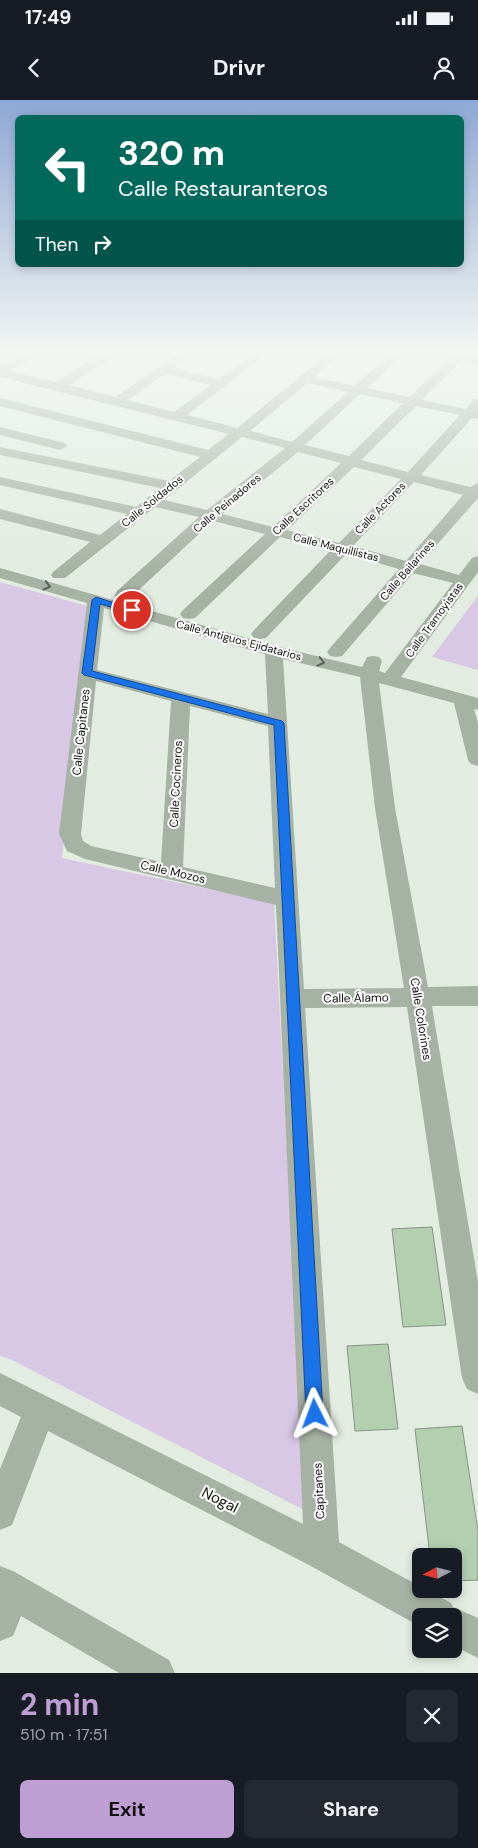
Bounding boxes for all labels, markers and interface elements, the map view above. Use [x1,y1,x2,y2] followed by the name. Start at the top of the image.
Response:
[25,5,71,30] text: 17:49
[213,53,265,82] text: Drivr
[20,54,48,82] icon: back
[430,54,458,82] icon: person
[118,130,225,176] text: 320 m
[35,135,100,200] icon: left
[118,174,328,203] text: Calle Restauranteros
[88,230,116,258] icon: right
[35,232,78,257] text: Then
[190,471,264,535] street label: Calle Peinadores
[118,472,186,530] street label: Calle Soldados
[269,474,337,538] street label: Calle Escritores
[352,479,408,537] street label: Calle Actores
[292,530,380,564] street label: Calle Maquillistas
[377,537,437,603] street label: Calle Bailarines
[42,580,50,590] one-way arrow
[402,580,466,660] street label: Calle Tramoyistas
[111,589,153,631] pin
[118,596,146,624] icon: arrive
[175,617,303,663] street label: Calle Antiguos Ejidatarios
[317,656,326,667] one-way arrow
[68,688,94,776] street label: Calle Capitanes
[166,740,186,828] street label: Calle Cocineros
[139,857,207,887] street label: Calle Mozos
[407,977,435,1061] street label: Calle Colorines
[323,989,389,1007] street label: Calle Álamo
[288,1387,340,1439] position arrow
[310,1462,328,1520] street label: Capitanes
[198,1482,242,1518] street label: Nogal
[412,1548,462,1598] north arrow
[412,1548,462,1658] map controls
[412,1608,462,1658] button: layers
[20,1685,99,1724] text: 2 min
[406,1690,458,1742] button: close
[20,1724,107,1745] text: 510 m · 17:51
[20,1780,234,1838] button: Exit
[244,1780,458,1838] button: Share

